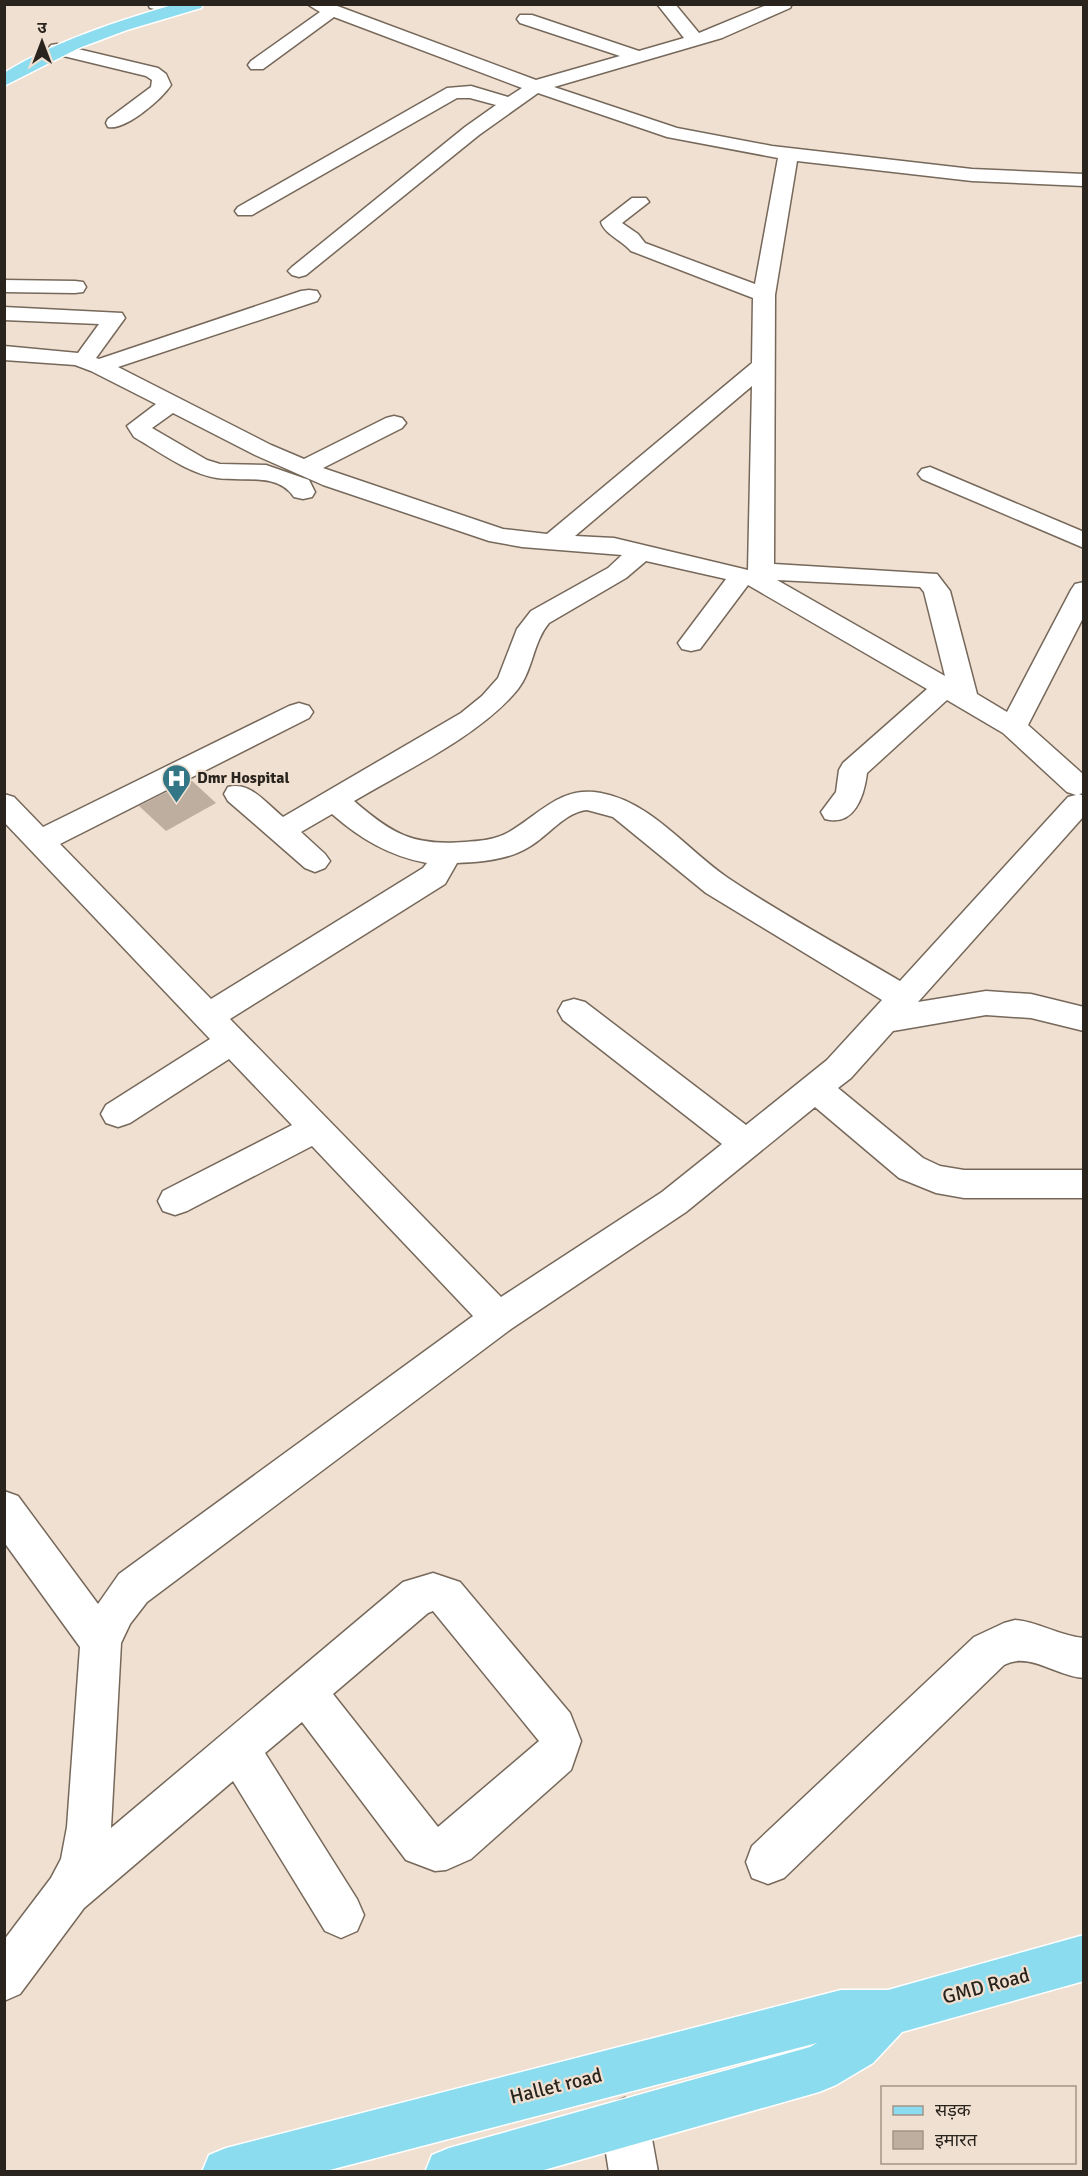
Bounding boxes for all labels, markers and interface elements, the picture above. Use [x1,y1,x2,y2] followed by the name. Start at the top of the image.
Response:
[12,12,72,72] north arrow
[37,18,47,38] text: उ
[160,762,192,804] hospital icon: Dmr Hospital
[197,768,289,788] place label: Dmr Hospital
[940,1962,1032,2010] street label: GMD Road
[507,2062,605,2110] street label: Hallet road
[881,2086,1076,2164] legend
[935,2099,972,2121] text: सड़क
[935,2129,978,2151] text: इमारत

